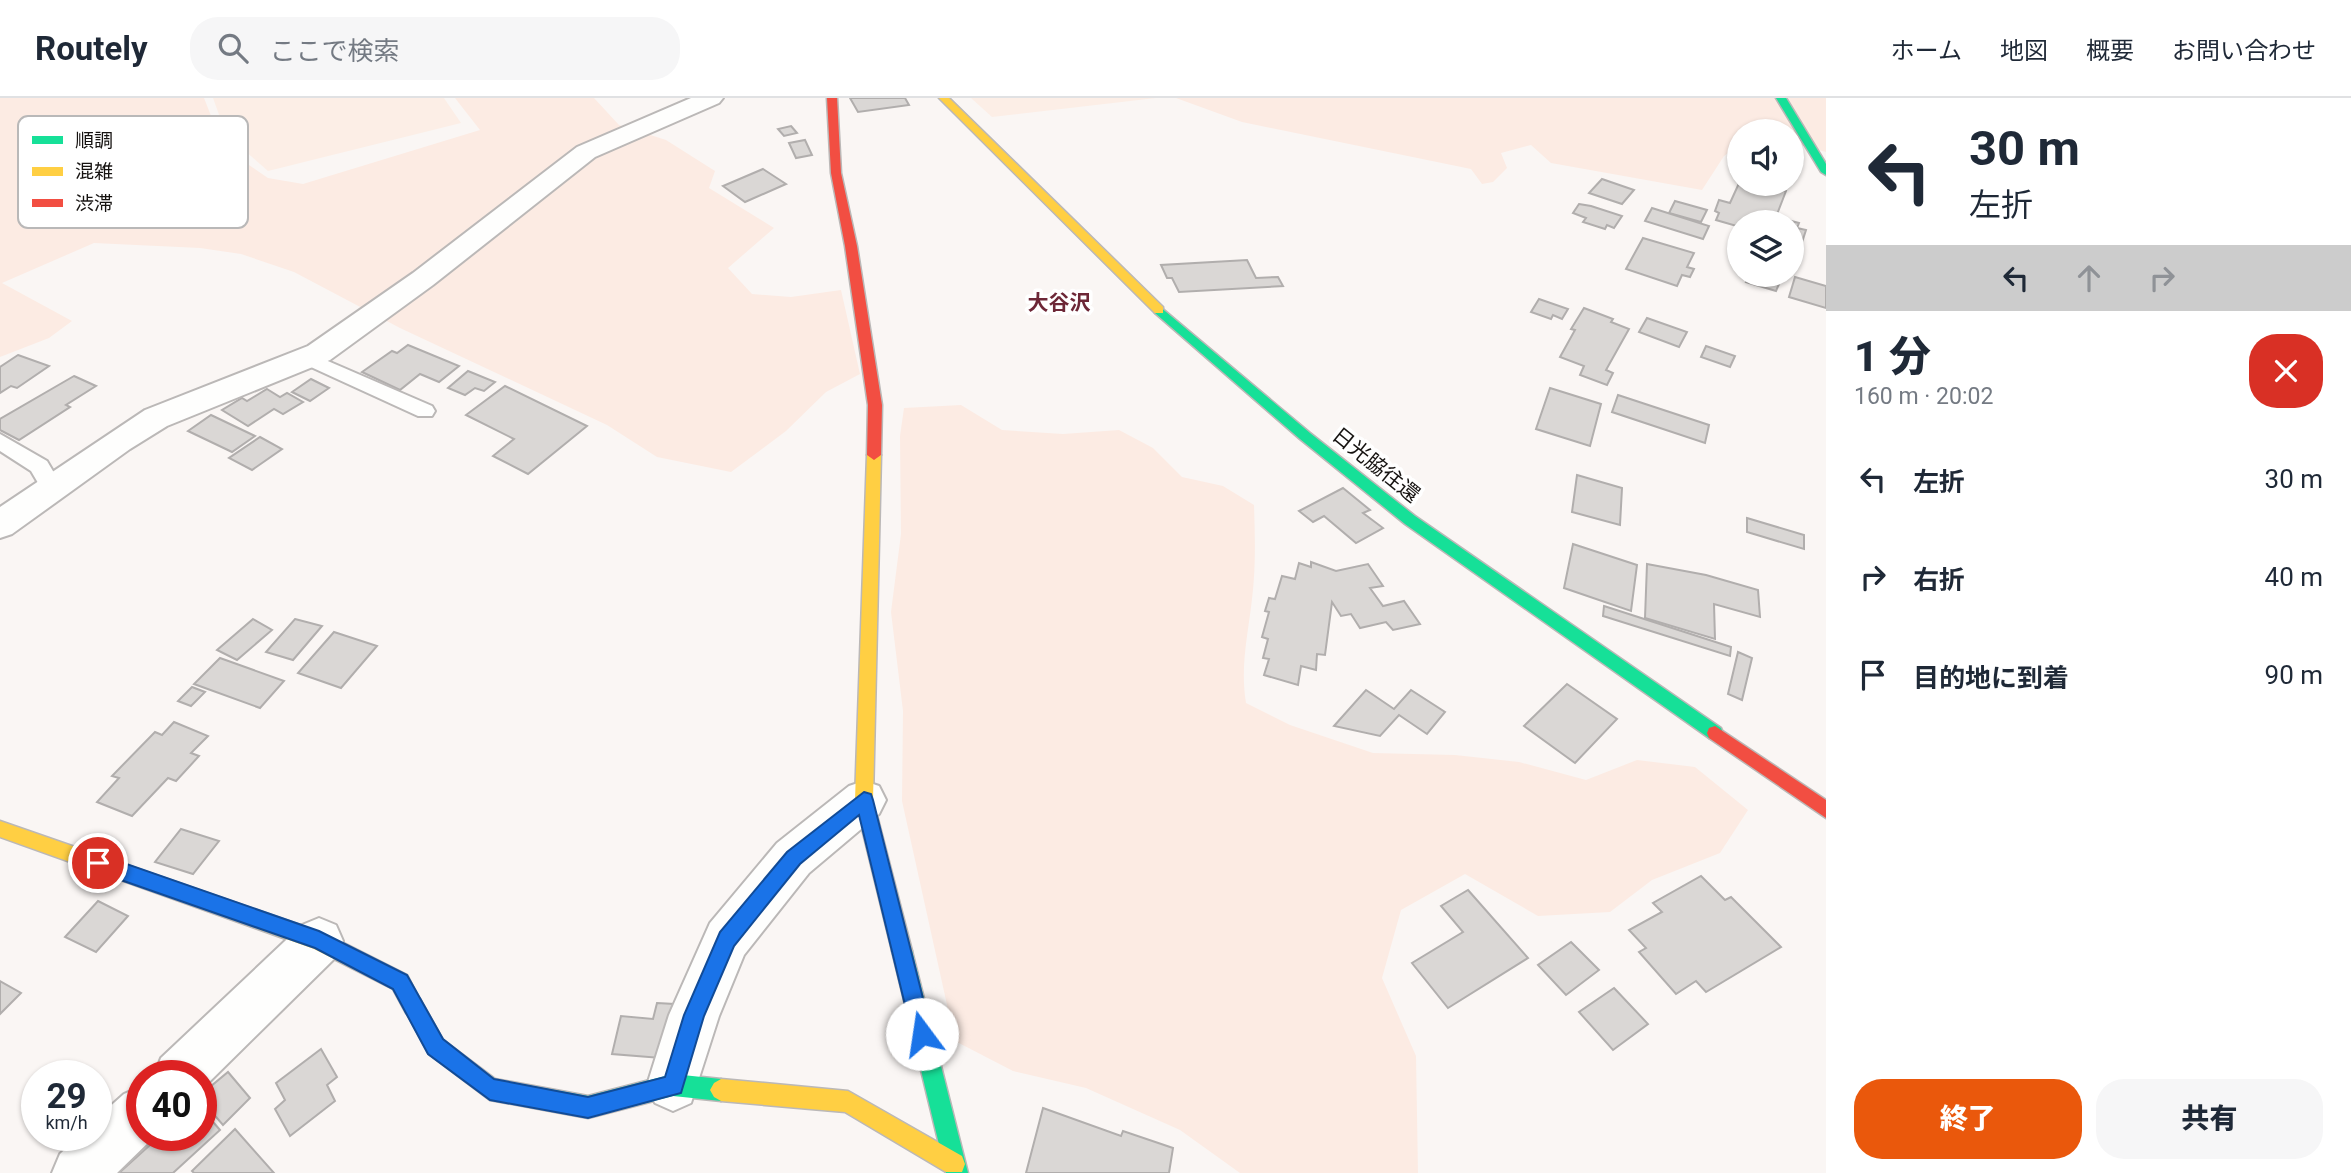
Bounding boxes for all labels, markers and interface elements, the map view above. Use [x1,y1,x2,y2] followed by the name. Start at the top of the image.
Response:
[190,17,680,80] search box
[35,29,148,68] text: Routely
[214,29,252,67] icon: search
[270,36,400,66] text: ここで検索
[1891,37,1962,65] text: ホーム
[2000,37,2048,65] text: 地図
[2086,37,2134,65] text: 概要
[2172,37,2316,65] text: お問い合わせ
[18,116,248,228] legend
[1727,119,1804,287] map controls
[1727,119,1804,196] button: sound
[1969,120,2080,177] text: 30 m
[1854,126,1945,217] icon: left
[75,129,113,152] text: 順調
[75,160,113,183] text: 混雑
[1969,186,2033,224] text: 左折
[75,192,113,215] text: 渋滞
[1727,210,1804,287] button: layers
[1997,259,2035,297] icon: left
[2070,259,2108,297] icon: ahead
[2143,259,2181,297] icon: right
[1028,291,1091,315] district label: 大谷沢
[1854,332,1931,381] text: 1 分
[2249,334,2323,408] button: close
[1854,383,1993,410] text: 160 m · 20:02
[1328,423,1424,507] street label: 日光脇往還
[1854,460,1892,498] icon: left
[2265,464,2323,494] text: 30 m
[1913,467,1965,497] text: 左折
[1854,558,1892,596] icon: right
[2265,562,2323,592] text: 40 m
[1913,565,1965,595] text: 右折
[1854,656,1892,694] icon: arrive
[2265,660,2323,690] text: 90 m
[1913,663,2069,693] text: 目的地に到着
[68,833,128,893] pin
[79,844,117,882] icon: arrive
[885,997,959,1071] position arrow
[126,1060,217,1151] speed limit sign: 40
[46,1076,87,1117] text: 29
[1854,1079,2082,1159] button: 終了
[2096,1079,2323,1159] button: 共有
[45,1112,88,1133] text: km/h

